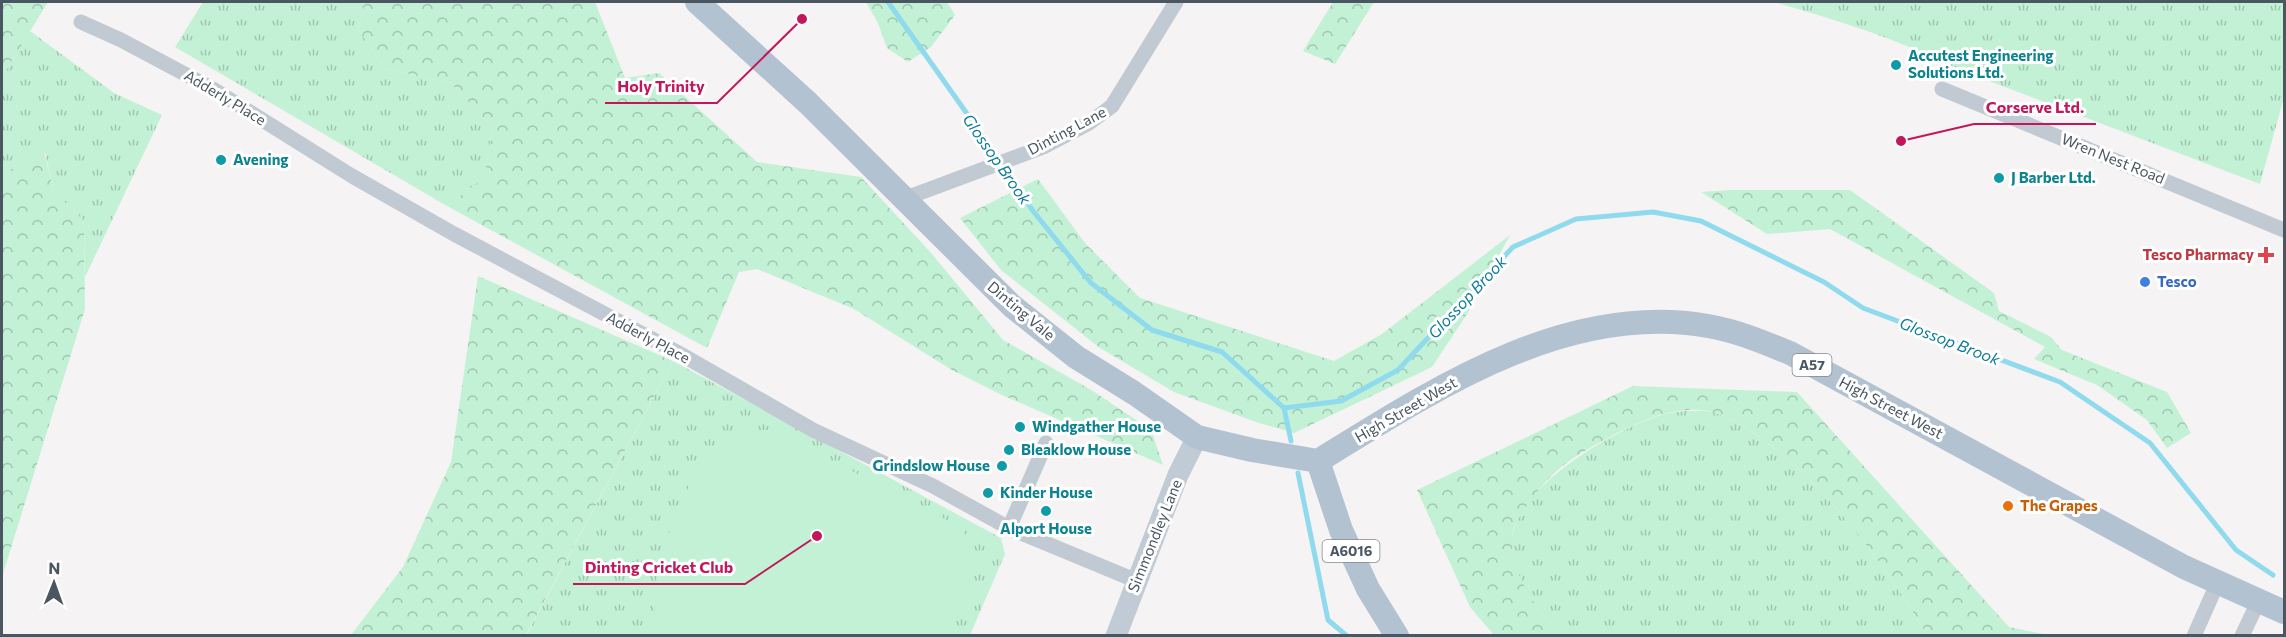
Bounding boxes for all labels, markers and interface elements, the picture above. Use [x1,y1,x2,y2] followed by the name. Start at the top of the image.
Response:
[1908,46,2054,81] place label: Accutest Engineering Solutions Ltd.
[1889,58,1903,72] marker: Accutest Engineering Solutions Ltd.
[181,66,270,129] street label: Adderly Place
[605,69,717,103] callout: Holy Trinity
[617,76,705,95] text: Holy Trinity
[1974,90,2096,124] callout: Corserve Ltd.
[1986,97,2084,116] text: Corserve Ltd.
[1024,102,1109,158] street label: Dinting Lane
[959,110,1036,208] water label: Glossop Brook
[2059,129,2168,187] street label: Wren Nest Road
[233,150,289,168] place label: Avening
[214,153,228,167] marker: Avening
[2011,168,2096,186] place label: J Barber Ltd.
[1992,171,2006,185] marker: J Barber Ltd.
[2142,245,2255,263] place label: Tesco Pharmacy
[2259,248,2273,262] marker: Tesco Pharmacy
[1424,251,1510,342] water label: Glossop Brook
[2157,272,2197,290] place label: Tesco
[2138,275,2152,289] marker: Tesco
[984,277,1059,344] street label: Dinting Vale
[604,308,693,367] street label: Adderly Place
[1897,313,2003,369] water label: Glossop Brook
[1792,354,1832,376] road number: A57
[1836,372,1946,442] street label: High Street West
[1351,373,1460,446] street label: High Street West
[1032,417,1161,435] place label: Windgather House
[1013,420,1027,434] marker: Windgather House
[1021,440,1131,458] place label: Bleaklow House
[1002,443,1016,457] marker: Bleaklow House
[873,456,990,474] place label: Grindslow House
[995,459,1009,473] marker: Grindslow House
[1123,476,1185,595] street label: Simmondley Lane
[1000,483,1093,501] place label: Kinder House
[981,486,995,500] marker: Kinder House
[2020,496,2098,514] place label: The Grapes
[2001,499,2015,513] marker: The Grapes
[1039,504,1053,518] marker: Alport House
[1000,519,1092,537] place label: Alport House
[1322,540,1380,562] road number: A6016
[573,550,745,584] callout: Dinting Cricket Club
[24,553,84,613] north arrow
[585,557,733,576] text: Dinting Cricket Club
[48,558,60,577] text: N

